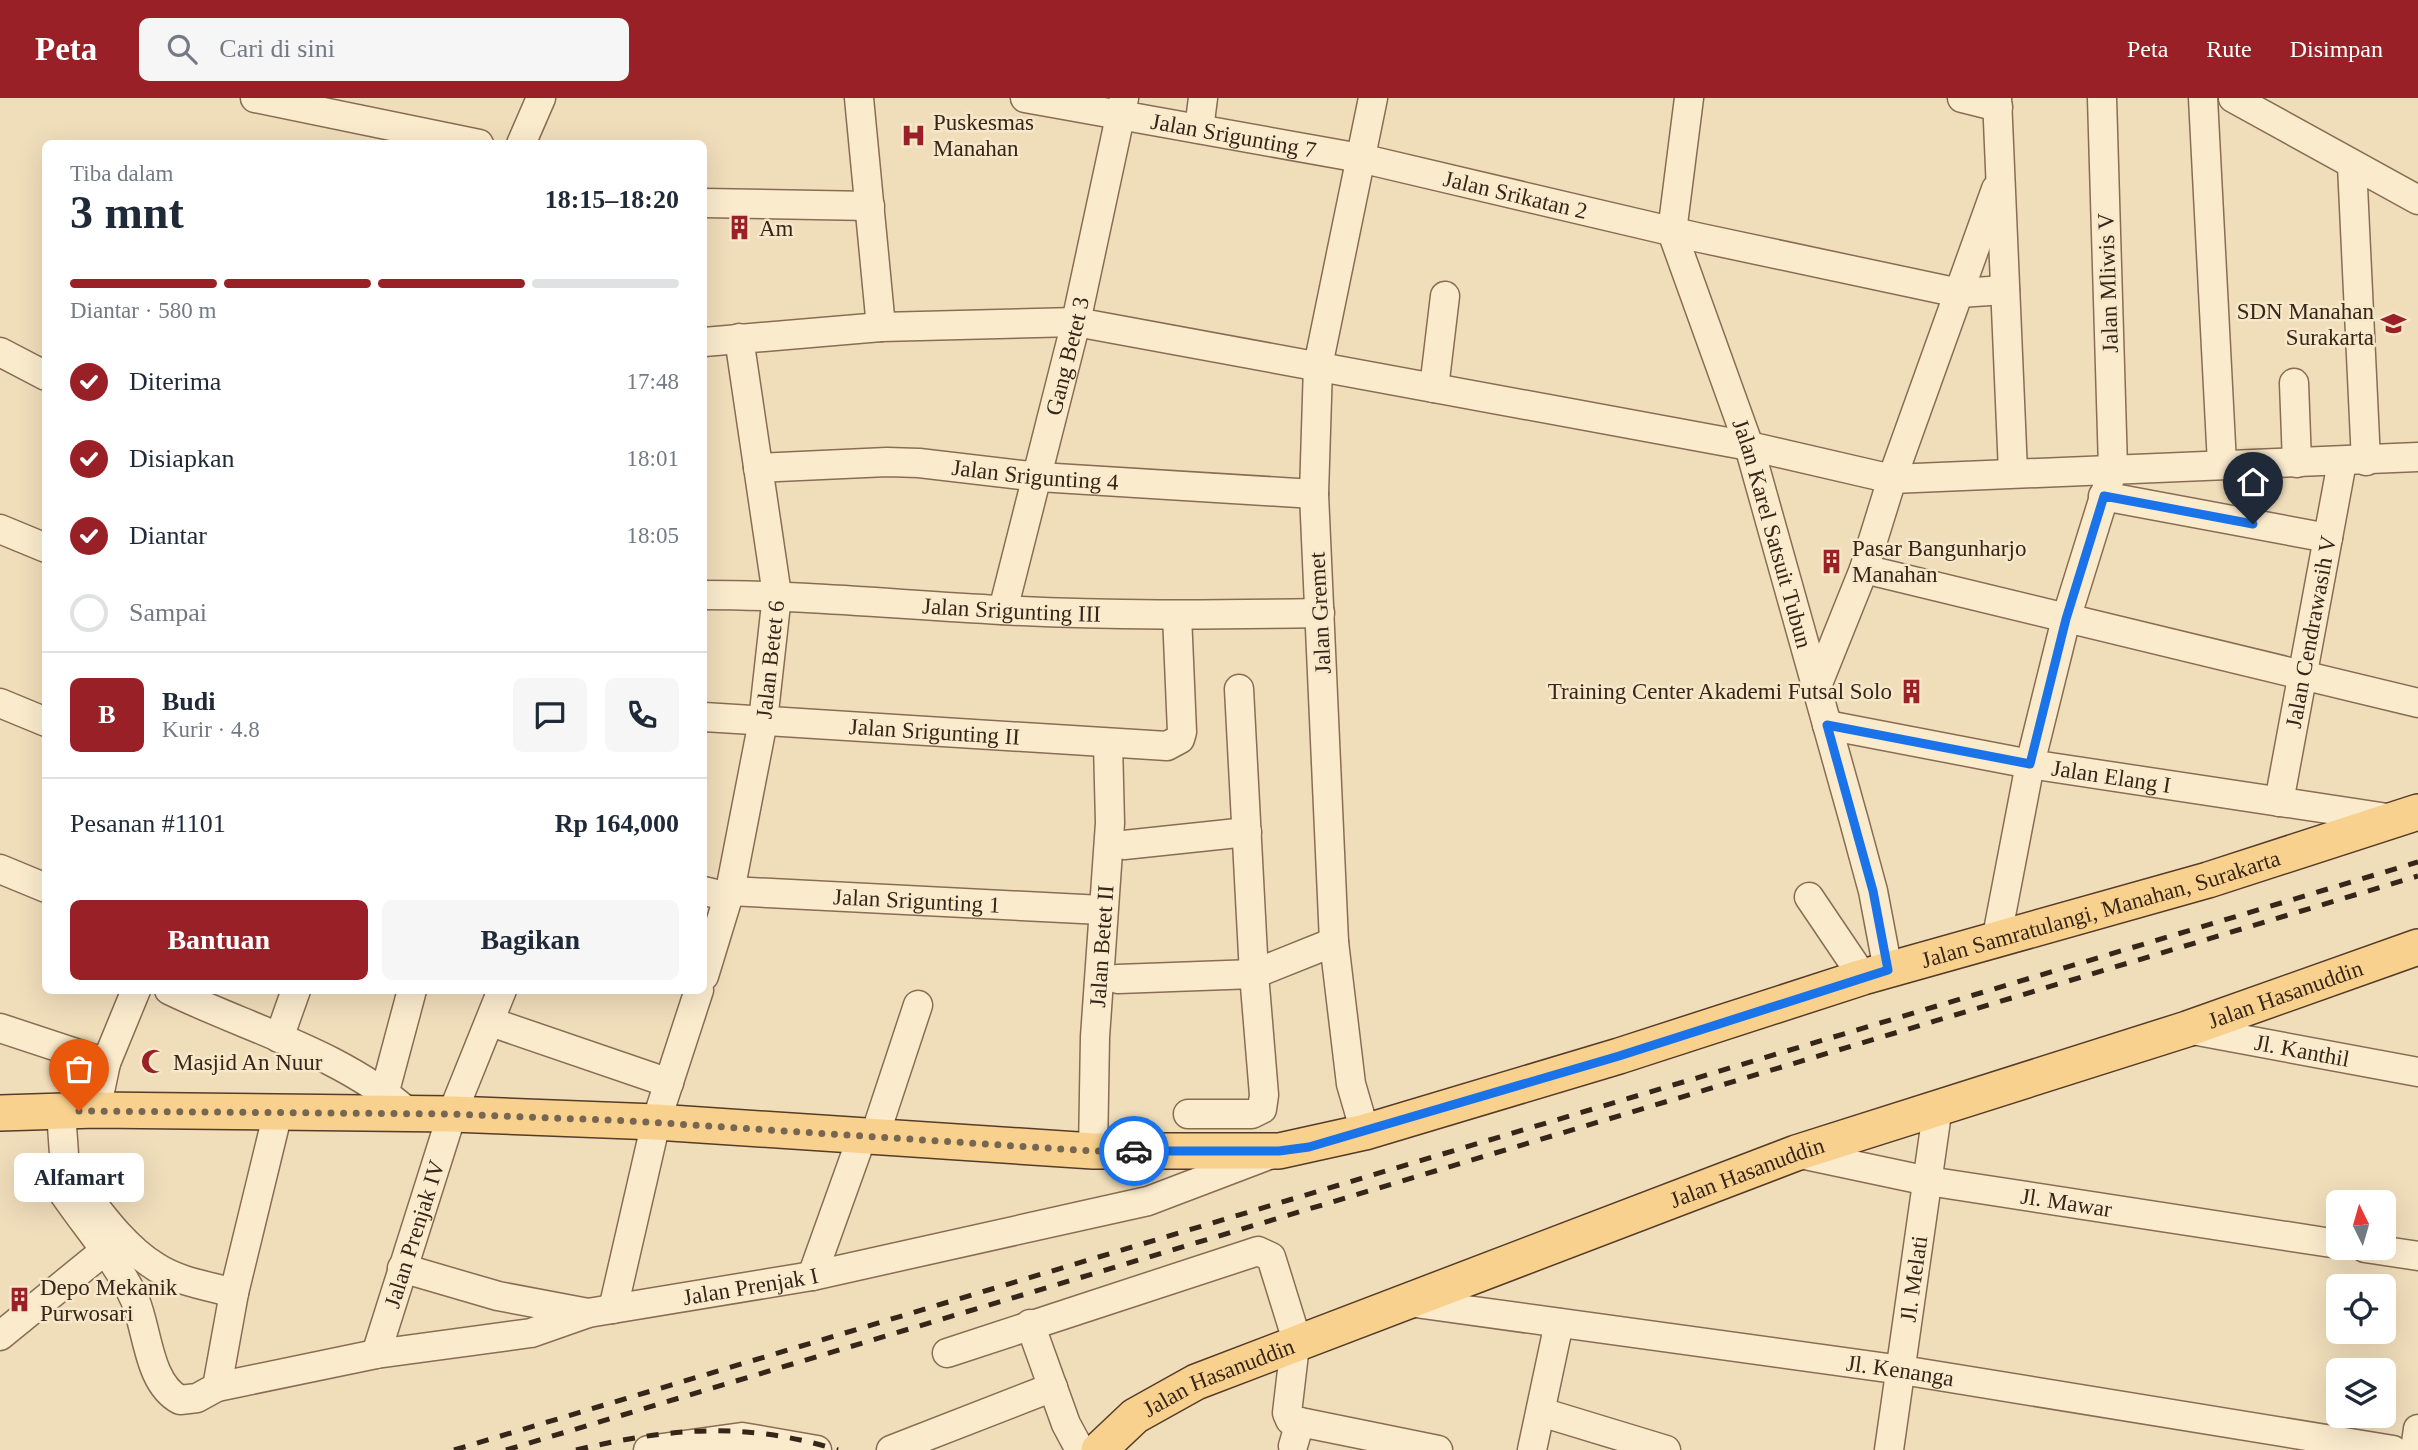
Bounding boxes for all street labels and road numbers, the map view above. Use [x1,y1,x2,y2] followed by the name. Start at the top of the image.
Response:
[1149,108,1318,162] street label: Jalan Srigunting 7
[1441,166,1590,224] street label: Jalan Srikatan 2
[2093,212,2123,353] street label: Jalan Mliwis V
[1040,294,1094,418] street label: Gang Betet 3
[1728,415,1818,651] street label: Jalan Karel Satsuit Tubun
[950,454,1120,494] street label: Jalan Srigunting 4
[2280,533,2341,730] street label: Jalan Cendrawasih V
[1304,551,1336,675] street label: Jalan Gremet
[921,593,1101,626] street label: Jalan Srigunting III
[751,599,789,720] street label: Jalan Betet 6
[848,714,1021,749] street label: Jalan Srigunting II
[2050,755,2173,798] street label: Jalan Elang I
[1918,845,2283,973] street label: Jalan Samratulangi, Manahan, Surakarta
[833,884,1001,917] street label: Jalan Srigunting 1
[1085,884,1118,1008] street label: Jalan Betet II
[2204,955,2367,1033] street label: Jalan Hasanuddin
[2253,1029,2351,1071] street label: Jl. Kanthil
[1666,1132,1828,1212] street label: Jalan Hasanuddin
[379,1157,449,1311] street label: Jalan Prenjak IV
[2019,1183,2114,1222] street label: Jl. Mawar
[1895,1234,1932,1324] street label: Jl. Melati
[681,1263,821,1310] street label: Jalan Prenjak I
[1139,1333,1298,1422] street label: Jalan Hasanuddin
[1845,1350,1956,1391] street label: Jl. Kenanga

